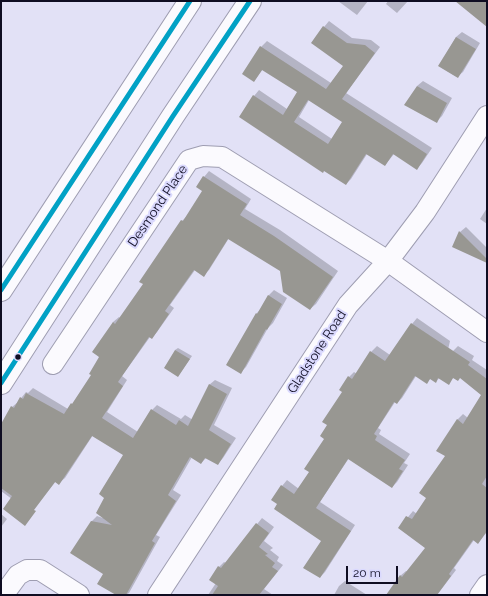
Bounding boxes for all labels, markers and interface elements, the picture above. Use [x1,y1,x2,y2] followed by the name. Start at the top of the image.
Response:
[125,162,191,250] street label: Desmond Place
[284,308,350,396] street label: Gladstone Road
[13,352,23,362] unlabelled marker
[348,558,400,584] scale bar
[353,566,381,580] text: 20 m

